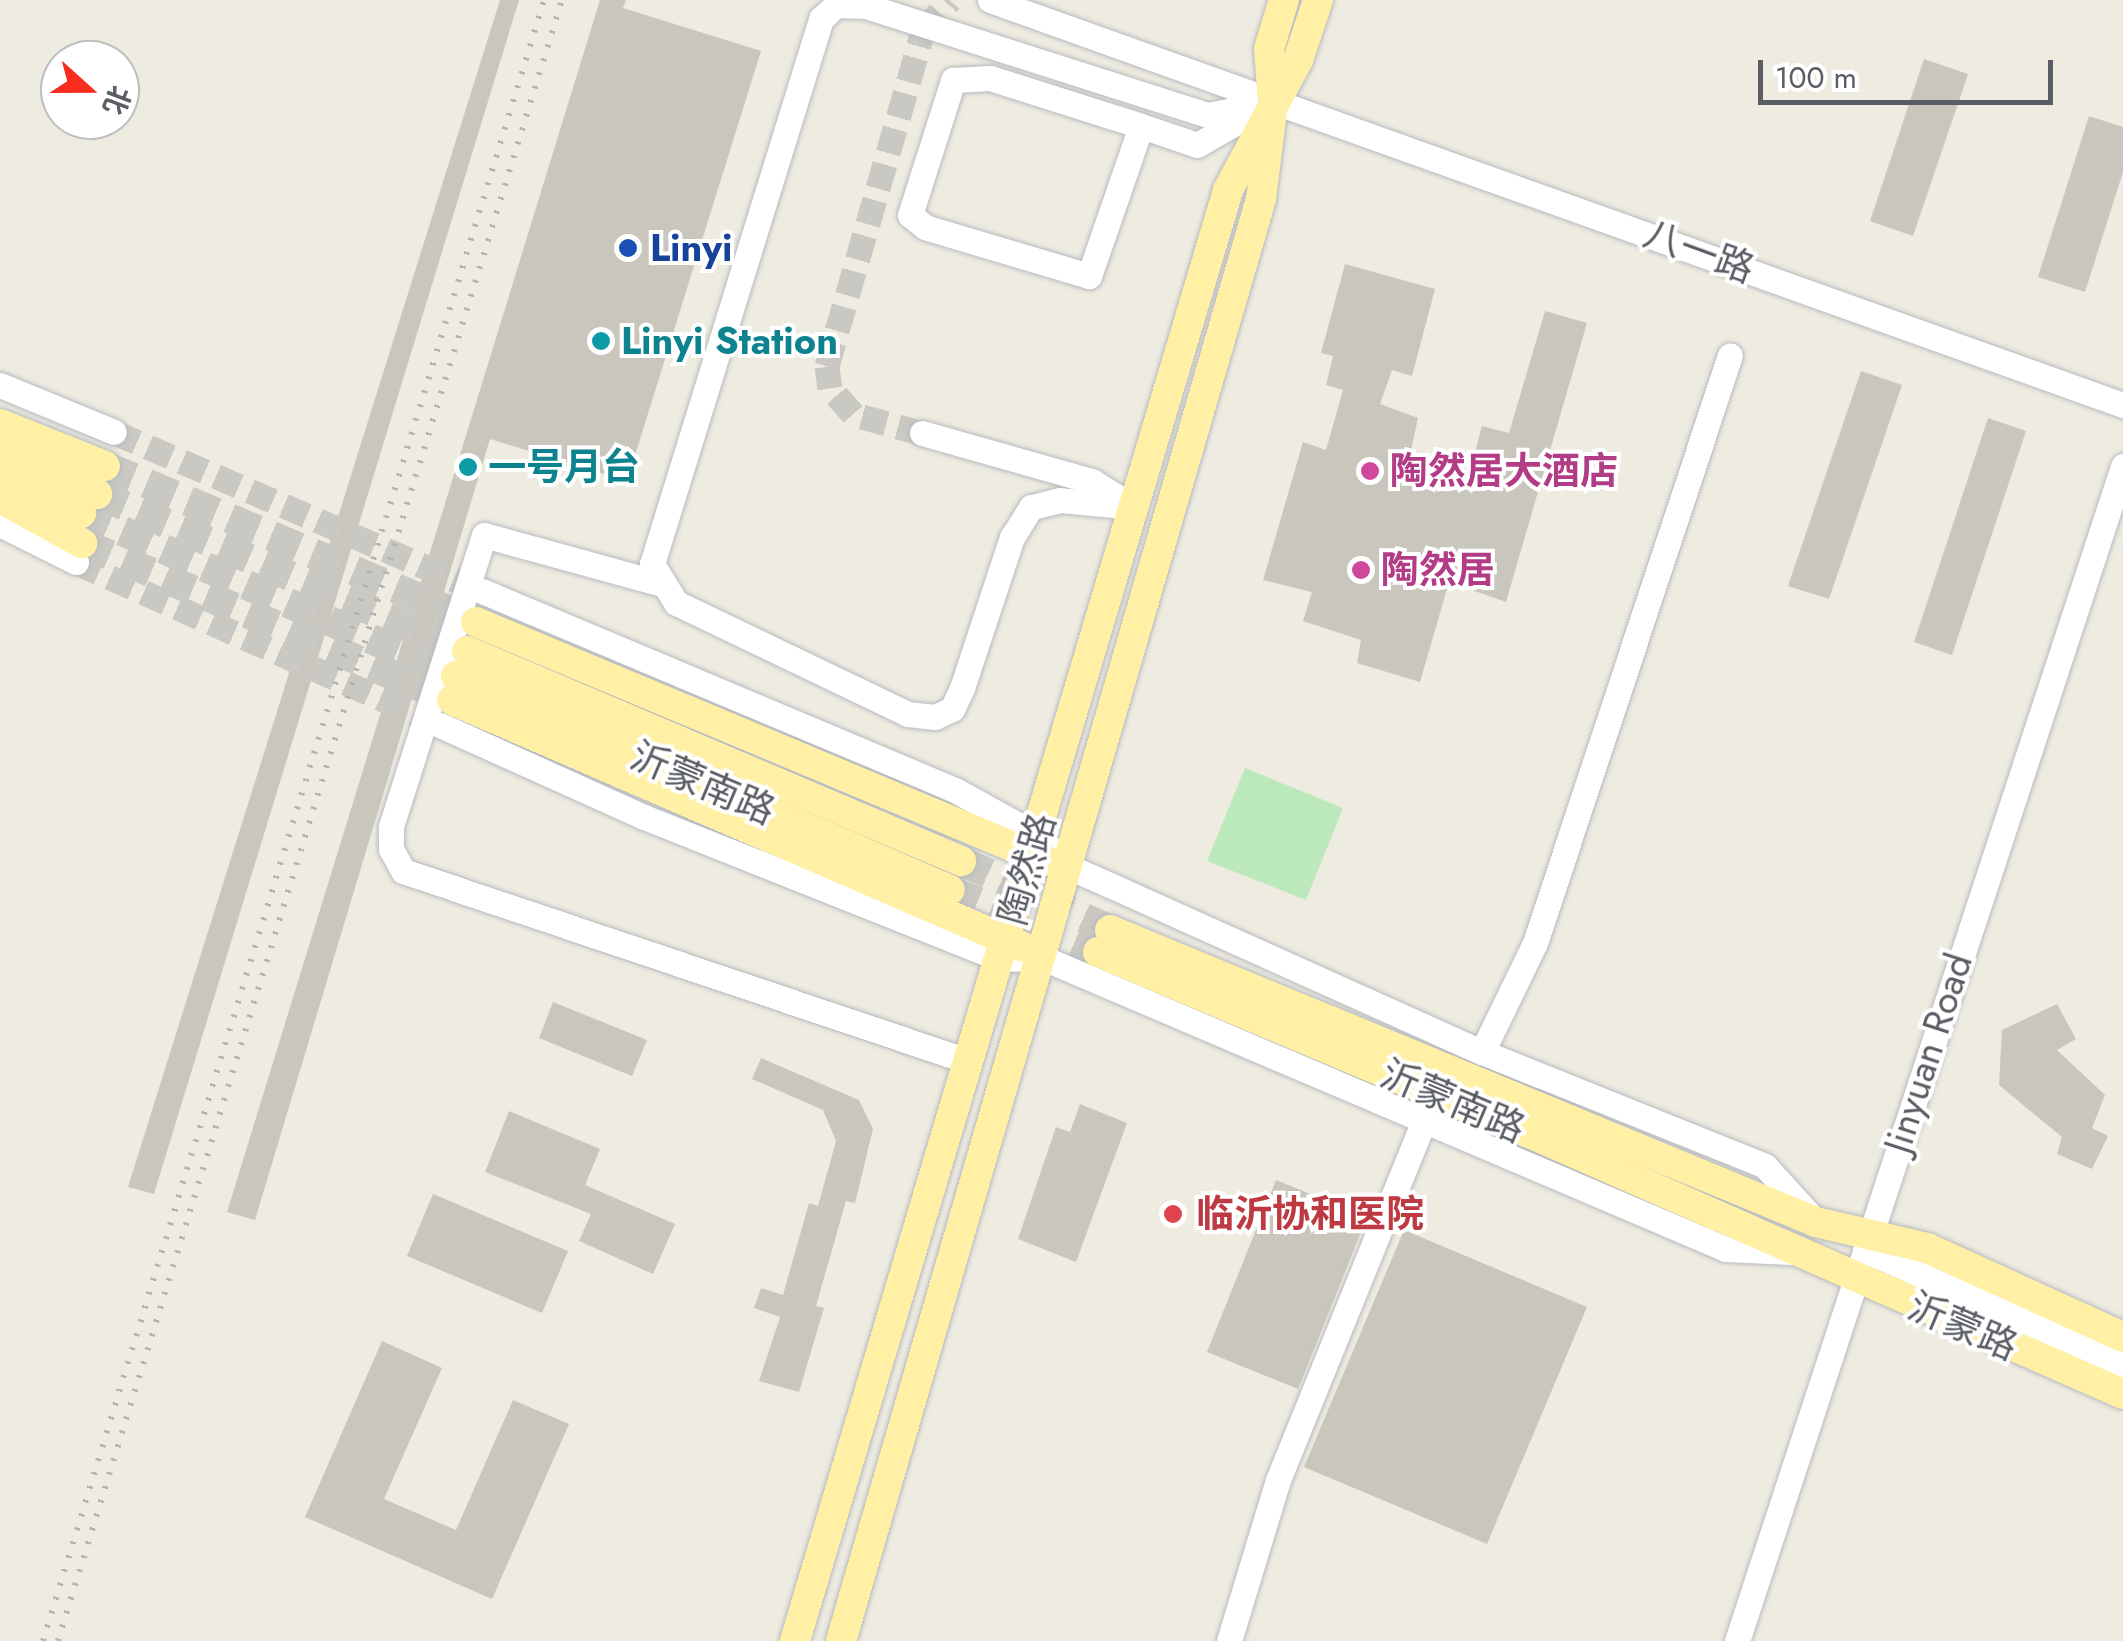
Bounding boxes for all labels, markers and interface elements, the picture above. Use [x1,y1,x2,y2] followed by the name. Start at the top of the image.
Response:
[40,40,140,140] north arrow
[1763,40,2058,102] scale bar
[1775,56,1857,99] text: 100 m
[92,80,141,121] text: 北
[1638,210,1760,292] street label: 八一路
[650,225,732,271] place label: Linyi
[615,235,641,261] marker: Linyi
[621,318,838,364] place label: Linyi Station
[590,330,612,352] marker: Linyi Station
[488,444,640,490] place label: 一号月台
[1390,448,1618,494] place label: 陶然居大酒店
[457,456,479,478] marker: 一号月台
[1359,460,1381,482] marker: 陶然居大酒店
[1381,547,1495,593] place label: 陶然居
[1350,559,1372,581] marker: 陶然居
[624,732,782,834] street label: 沂蒙南路
[989,808,1065,930] street label: 陶然路
[1874,948,1982,1158] street label: Jinyuan Road
[1374,1050,1532,1152] street label: 沂蒙南路
[1196,1191,1424,1237] place label: 临沂协和医院
[1160,1201,1186,1227] marker: 临沂协和医院
[1902,1283,2024,1369] street label: 沂蒙路

